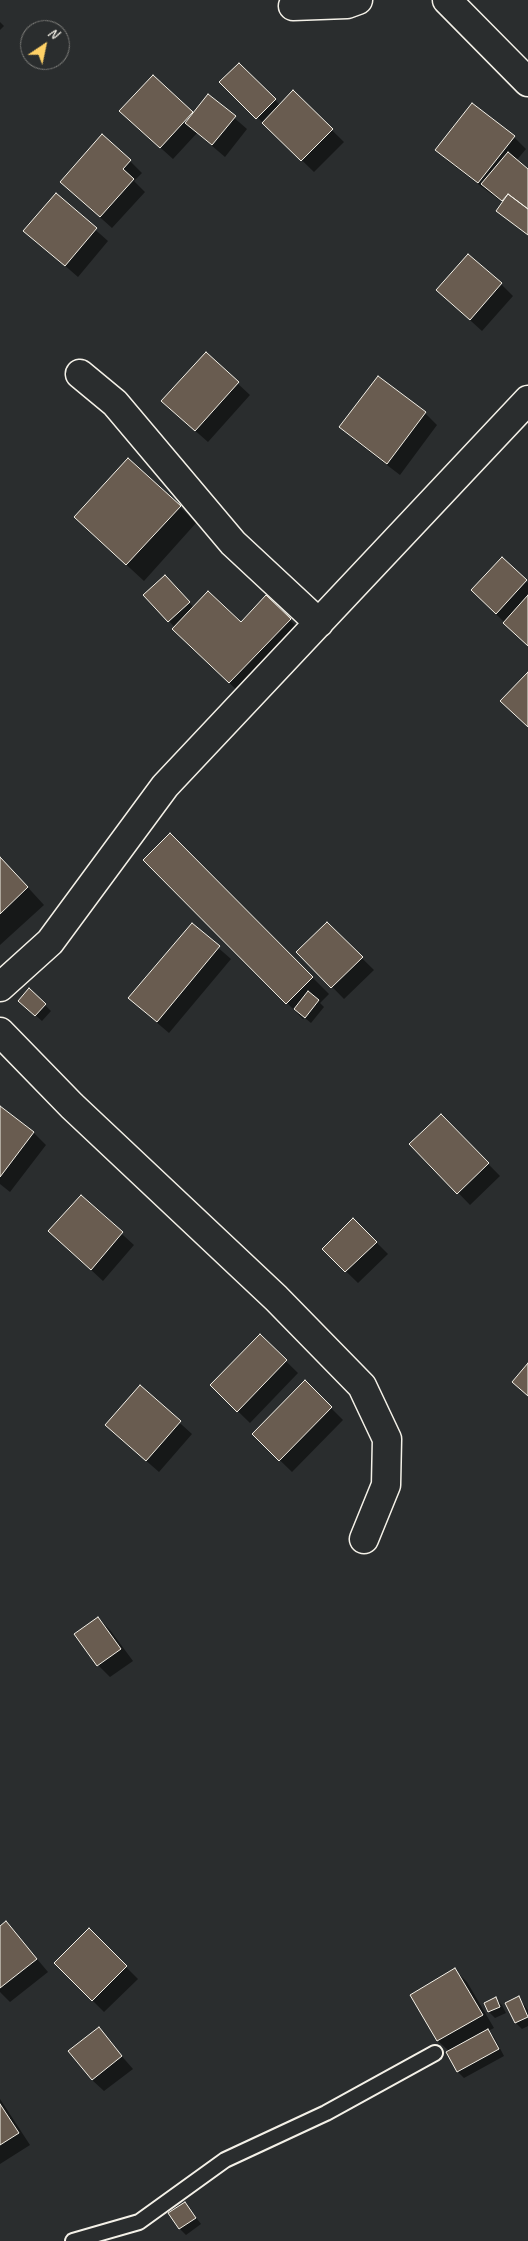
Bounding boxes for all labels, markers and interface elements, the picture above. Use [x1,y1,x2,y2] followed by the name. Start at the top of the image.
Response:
[20,20,70,70] north arrow
[45,24,61,42] text: N

